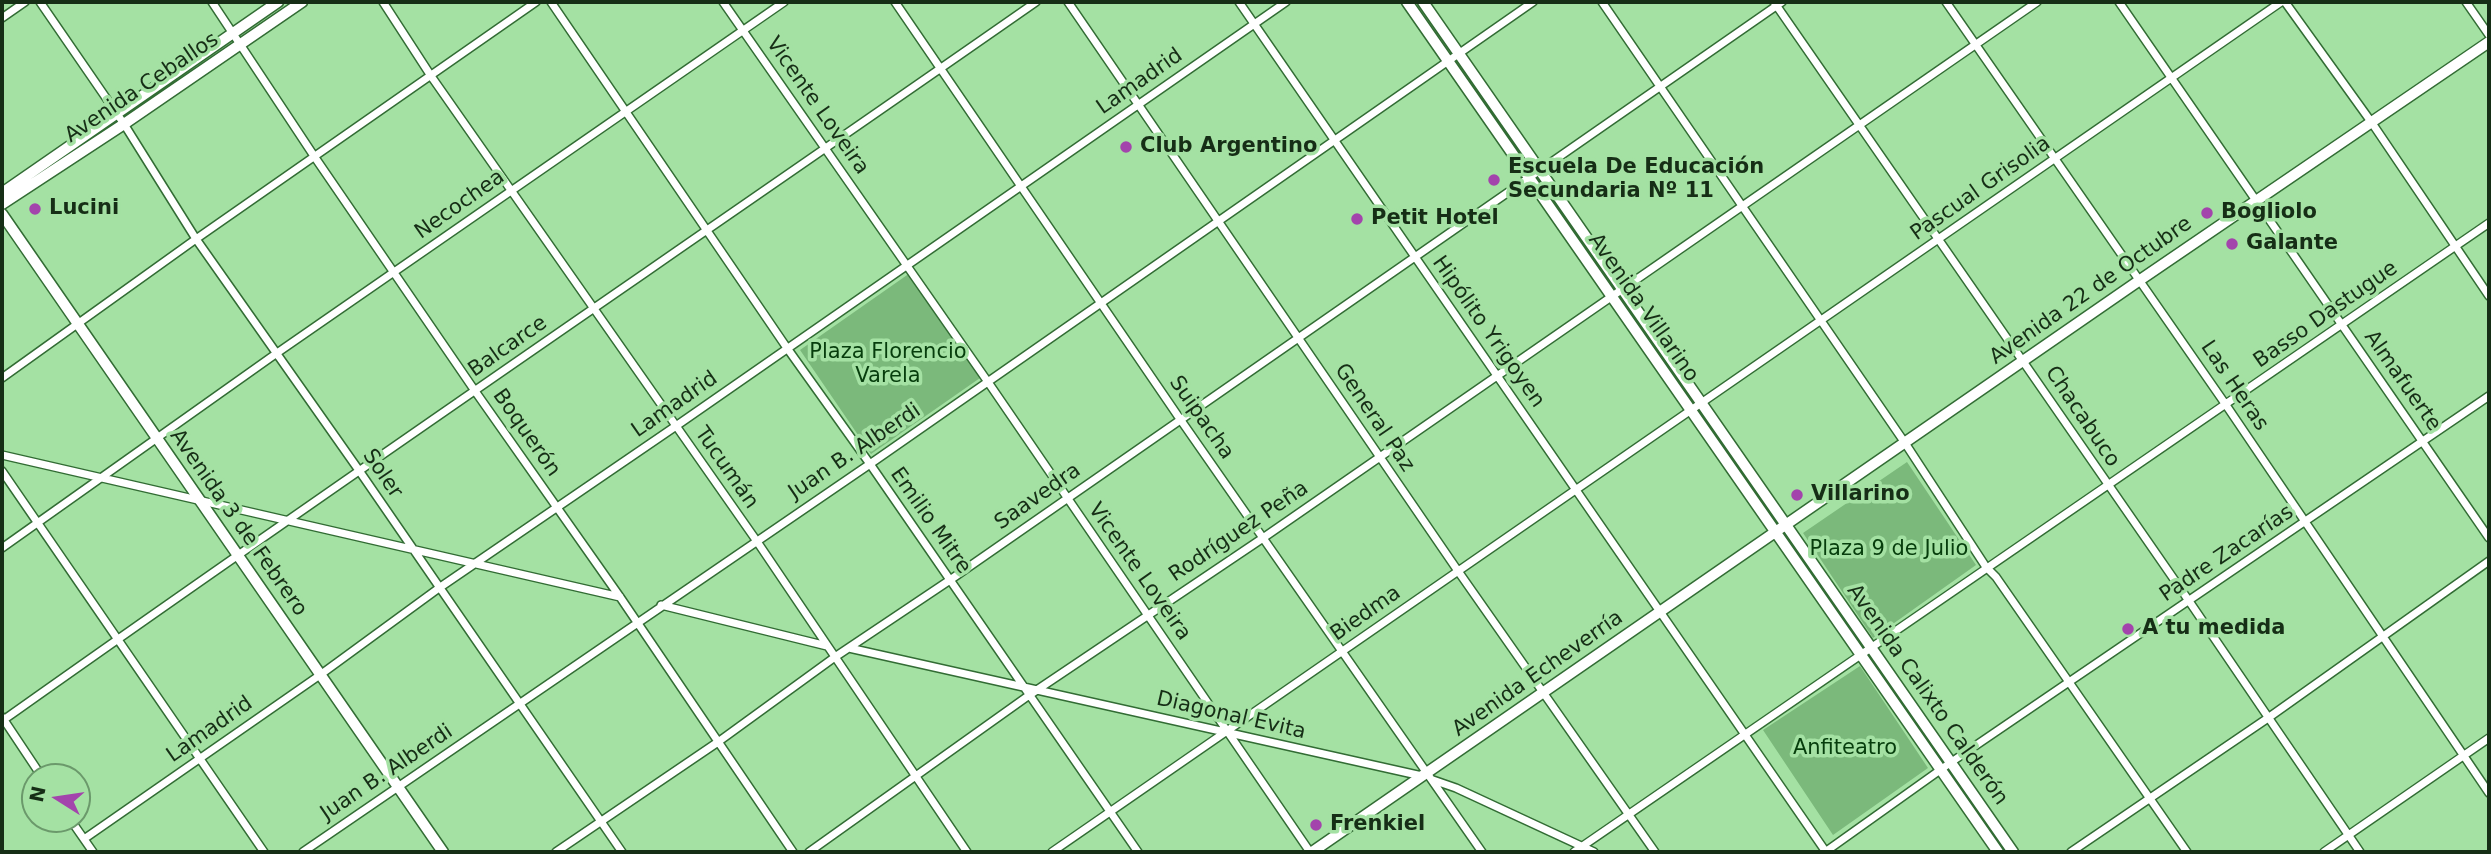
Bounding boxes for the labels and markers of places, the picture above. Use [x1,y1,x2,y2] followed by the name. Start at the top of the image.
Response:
[1140,134,1317,160] place label: Club Argentino
[1118,139,1134,155] marker: Club Argentino
[1508,155,1764,205] place label: Escuela De Educación Secundaria Nº 11
[1486,172,1502,188] marker: Escuela De Educación Secundaria Nº 11
[49,196,119,222] place label: Lucini
[2221,200,2317,226] place label: Bogliolo
[27,201,43,217] marker: Lucini
[2199,205,2215,221] marker: Bogliolo
[1371,206,1499,232] place label: Petit Hotel
[1349,211,1365,227] marker: Petit Hotel
[2246,231,2338,257] place label: Galante
[2224,236,2240,252] marker: Galante
[1811,482,1910,508] place label: Villarino
[1789,487,1805,503] marker: Villarino
[2142,616,2285,642] place label: A tu medida
[2120,621,2136,637] marker: A tu medida
[1330,812,1425,838] place label: Frenkiel
[1308,817,1324,833] marker: Frenkiel

